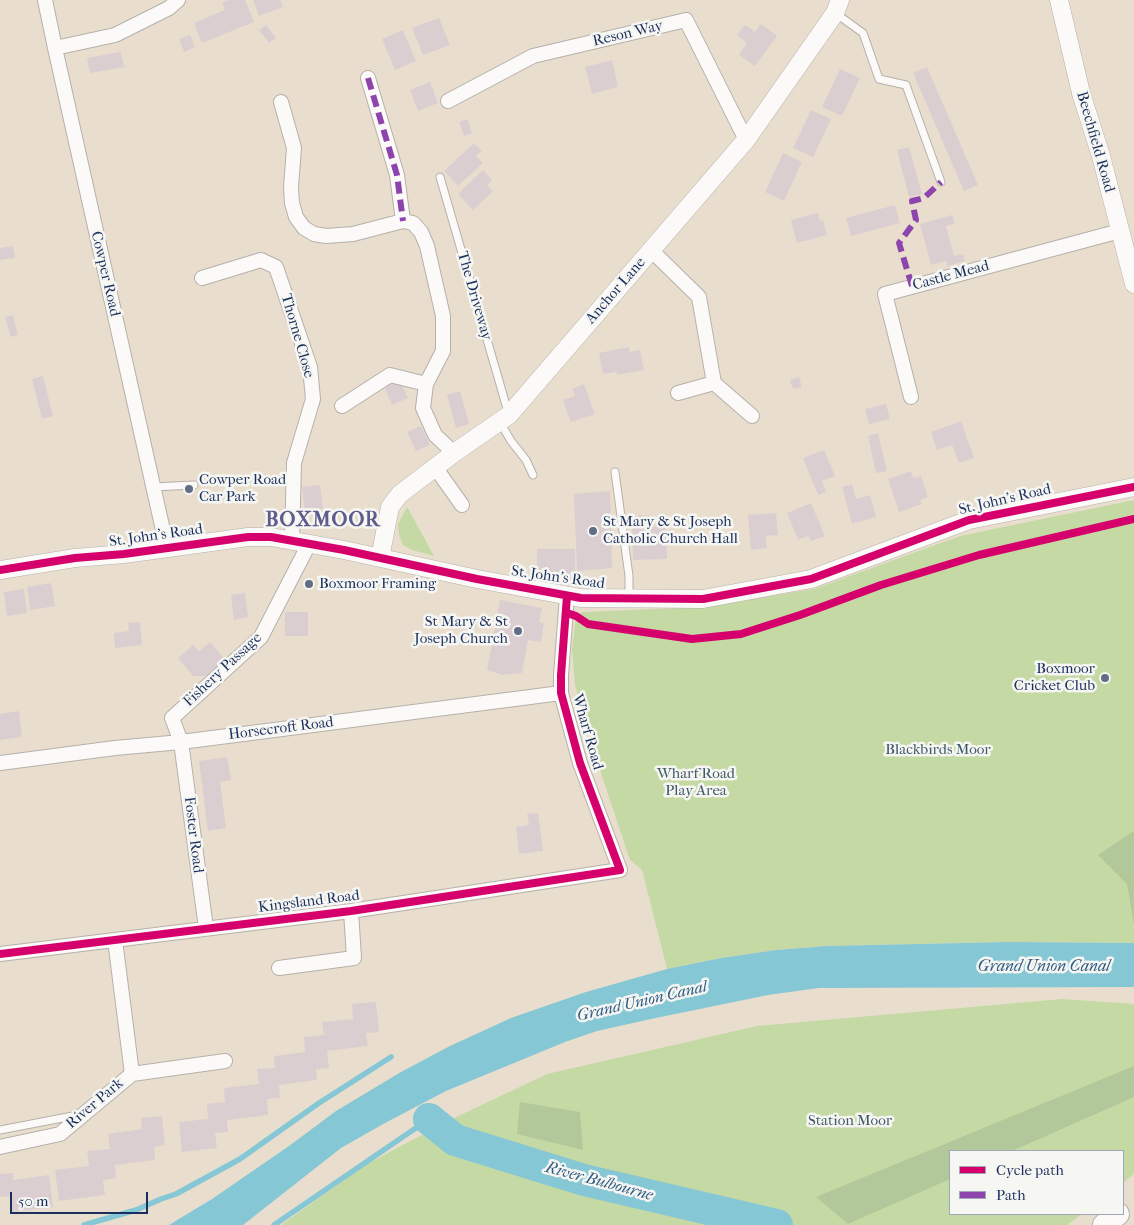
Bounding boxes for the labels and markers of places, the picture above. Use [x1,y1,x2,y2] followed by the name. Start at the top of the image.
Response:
[199,471,286,506] place label: Cowper Road Car Park
[183,483,195,495] marker: Cowper Road Car Park
[603,513,738,548] place label: St Mary & St Joseph Catholic Church Hall
[587,525,599,537] marker: St Mary & St Joseph Catholic Church Hall
[319,575,436,593] place label: Boxmoor Framing
[303,578,315,590] marker: Boxmoor Framing
[414,613,508,648] place label: St Mary & St Joseph Church
[512,625,524,637] marker: St Mary & St Joseph Church
[1014,660,1095,695] place label: Boxmoor Cricket Club
[1099,672,1111,684] marker: Boxmoor Cricket Club

